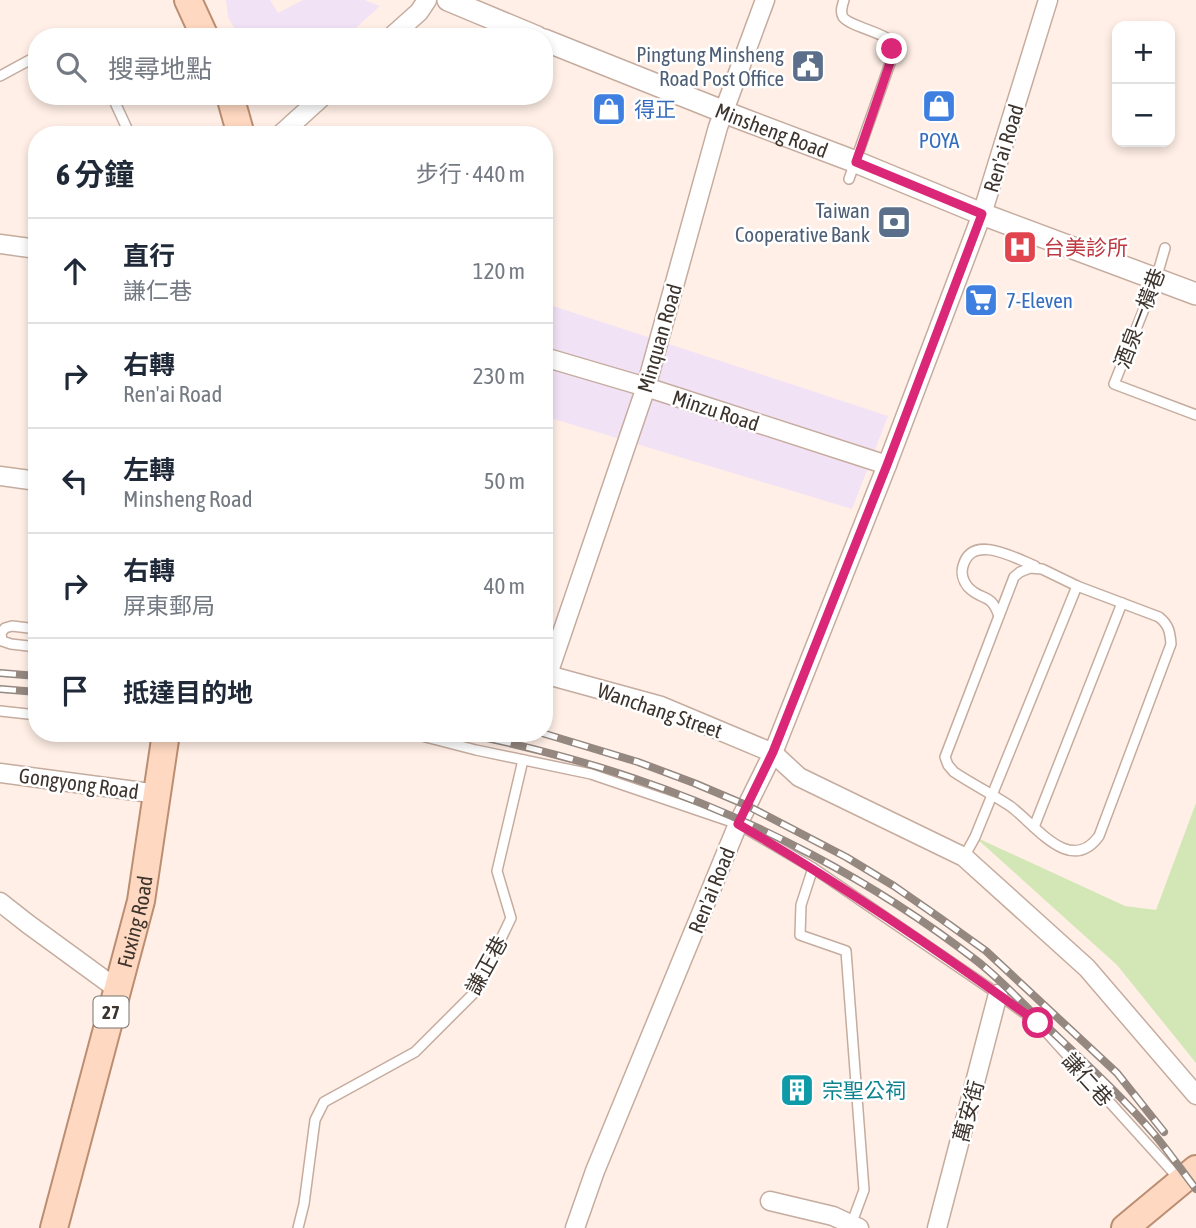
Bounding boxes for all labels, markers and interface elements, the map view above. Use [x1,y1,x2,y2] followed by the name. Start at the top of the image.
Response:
[1112,21,1175,147] map controls
[1112,21,1175,84] button: +
[28,28,553,105] search box
[876,33,907,64] route end
[636,42,784,90] place label: Pingtung Minsheng Road Post Office
[789,47,827,85] public building icon: Pingtung Minsheng Road Post Office
[52,48,90,86] icon: search
[108,54,212,84] text: 搜尋地點
[1112,84,1175,147] button: −
[920,87,958,125] shop icon: POYA
[590,90,628,128] shop icon: 得正
[634,97,676,121] place label: 得正
[712,98,831,162] street label: Minsheng Road
[978,101,1028,195] street label: Ren'ai Road
[919,128,960,152] place label: POYA
[56,157,134,191] text: 6 分鐘
[416,161,525,187] text: 步行 · 440 m
[735,198,870,246] place label: Taiwan Cooperative Bank
[875,203,913,241] bank icon: Taiwan Cooperative Bank
[1001,228,1039,266] hospital icon: 台美診所
[1044,235,1128,259] place label: 台美診所
[123,241,175,271] text: 直行
[56,252,94,290] icon: ahead
[473,258,525,284] text: 120 m
[1109,265,1169,371] street label: 酒泉一橫巷
[123,278,192,304] text: 謙仁巷
[632,281,686,395] street label: Minquan Road
[962,281,1000,319] supermarket icon: 7-Eleven
[1006,288,1073,312] place label: 7-Eleven
[123,350,175,380] text: 右轉
[56,357,94,395] icon: right
[473,363,525,389] text: 230 m
[123,381,222,407] text: Ren'ai Road
[670,385,762,435] street label: Minzu Road
[123,455,175,485] text: 左轉
[56,462,94,500] icon: left
[484,468,525,494] text: 50 m
[123,486,253,512] text: Minsheng Road
[123,556,175,586] text: 右轉
[56,567,94,605] icon: right
[484,573,525,599] text: 40 m
[123,593,215,619] text: 屏東郵局
[56,672,94,710] icon: arrive
[594,677,726,743] street label: Wanchang Street
[123,678,253,708] text: 抵達目的地
[18,763,140,803] street label: Gongyong Road
[683,843,739,937] street label: Ren'ai Road
[112,874,157,970] street label: Fuxing Road
[460,932,512,998] street label: 謙正巷
[94,996,128,1028] road number: 27
[1022,1007,1053,1038] route start
[1058,1048,1118,1110] street label: 謙仁巷
[778,1071,816,1109] building icon: 宗聖公祠
[948,1077,988,1145] street label: 萬安街
[822,1078,906,1102] place label: 宗聖公祠

